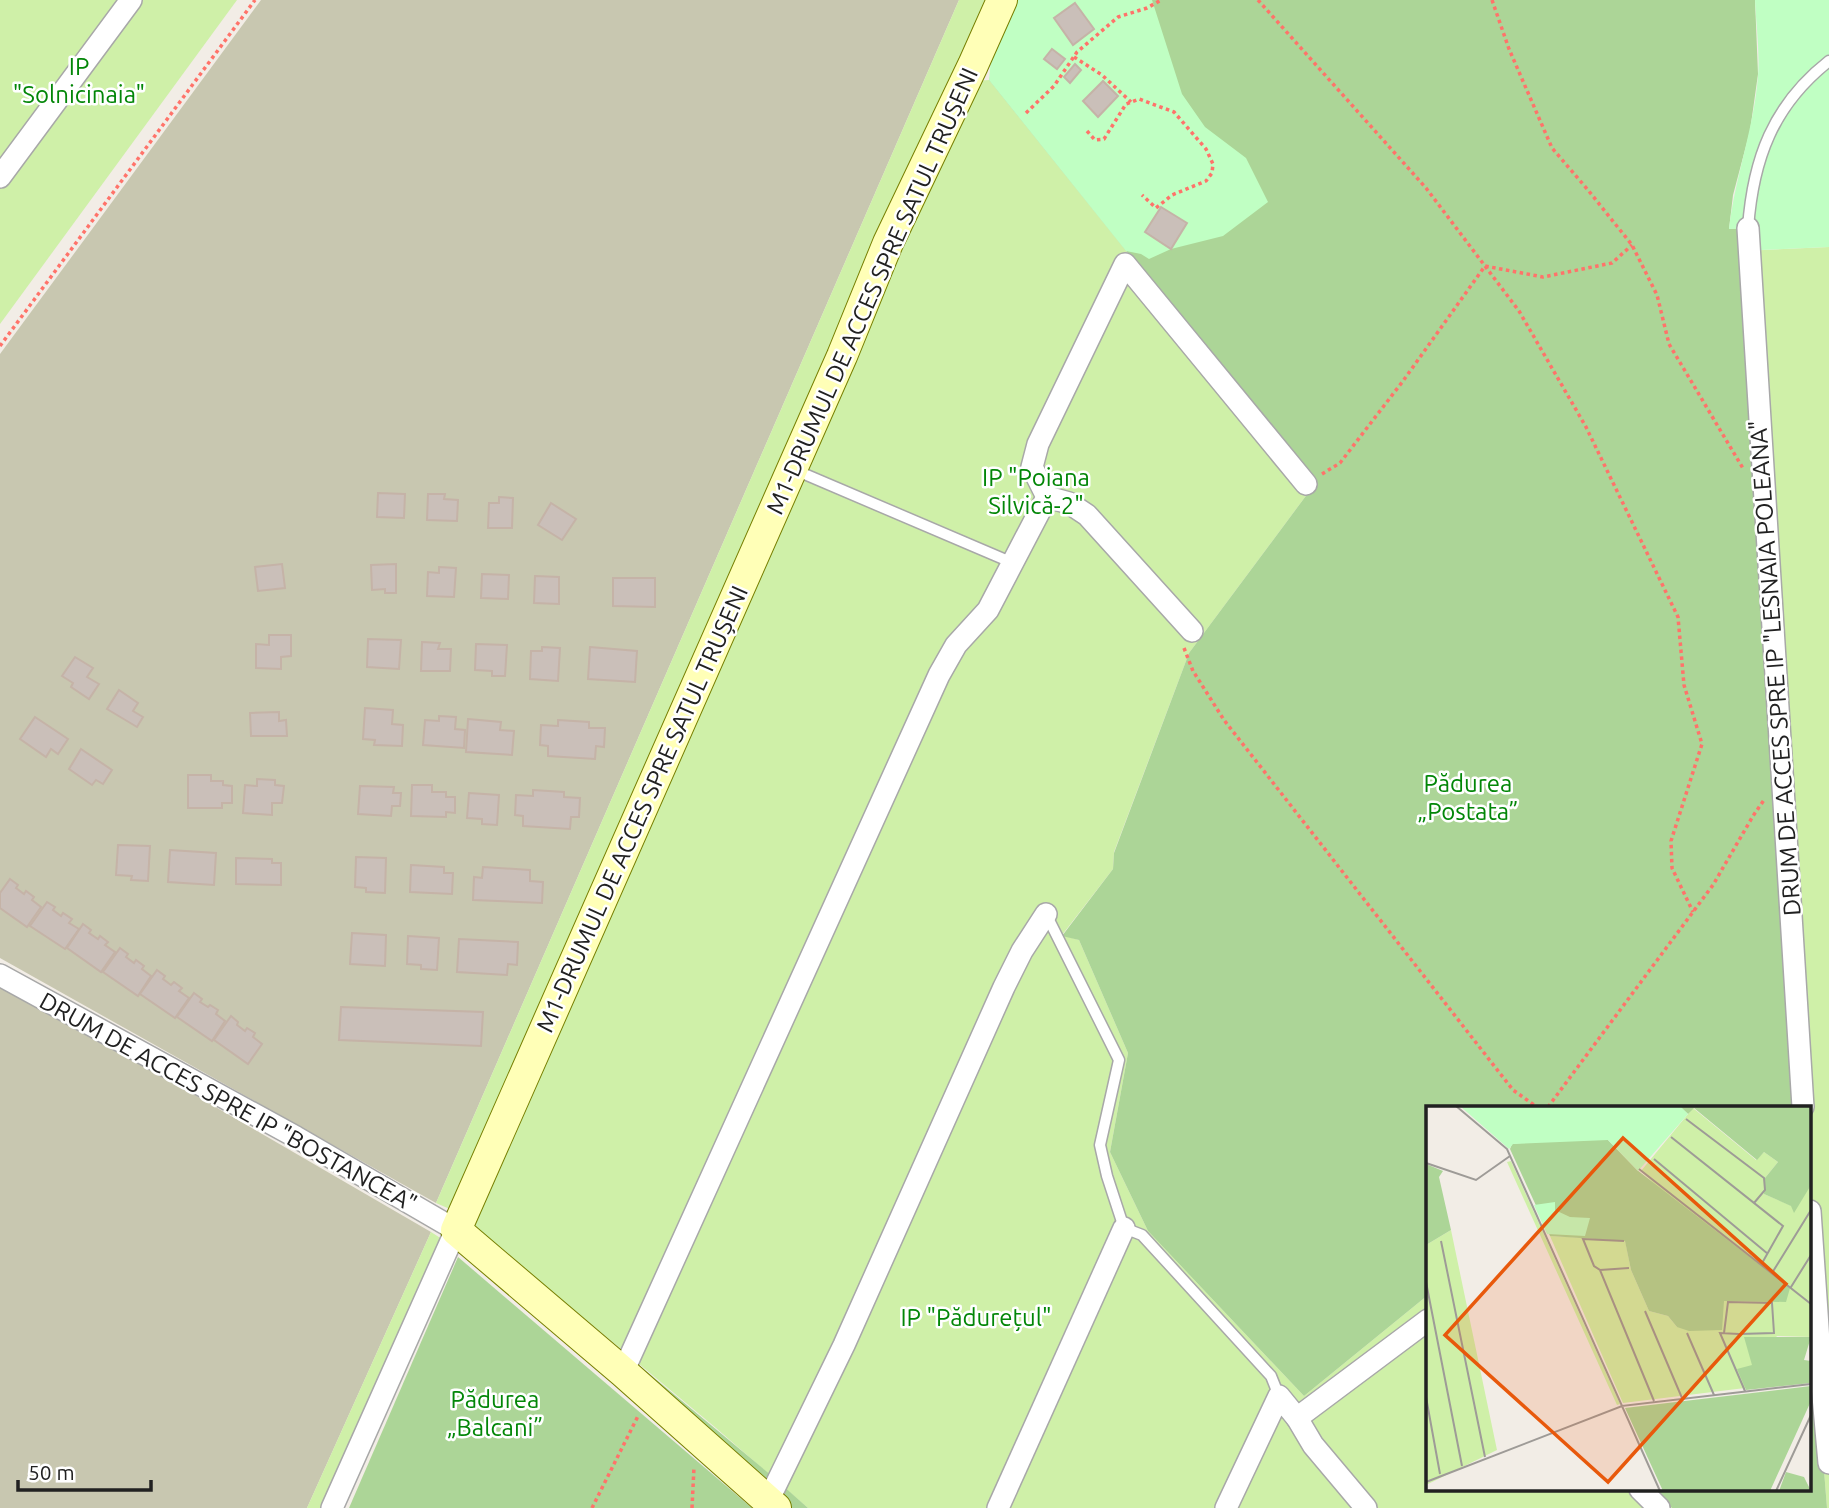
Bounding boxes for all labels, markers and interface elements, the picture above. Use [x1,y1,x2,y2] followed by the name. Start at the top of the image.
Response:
[13,53,145,108] park label: IP "Solnicinaia"
[761,64,983,518] street label: M1-DRUMUL DE ACCES SPRE SATUL TRUȘENI
[1744,419,1806,917] street label: DRUM DE ACCES SPRE IP "LESNAIA POLEANA"
[982,464,1090,519] park label: IP "Poiana Silvică-2"
[531,582,753,1036] street label: M1-DRUMUL DE ACCES SPRE SATUL TRUȘENI
[1418,770,1518,825] park label: Pădurea „Postata”
[35,987,421,1217] street label: DRUM DE ACCES SPRE IP "BOSTANCEA"
[1426,1106,1812,1490] inset map
[900,1304,1052,1331] park label: IP "Pădurețul"
[447,1386,543,1441] park label: Pădurea „Balcani”
[18,1448,150,1492] scale bar
[28,1460,75,1484] text: 50 m

